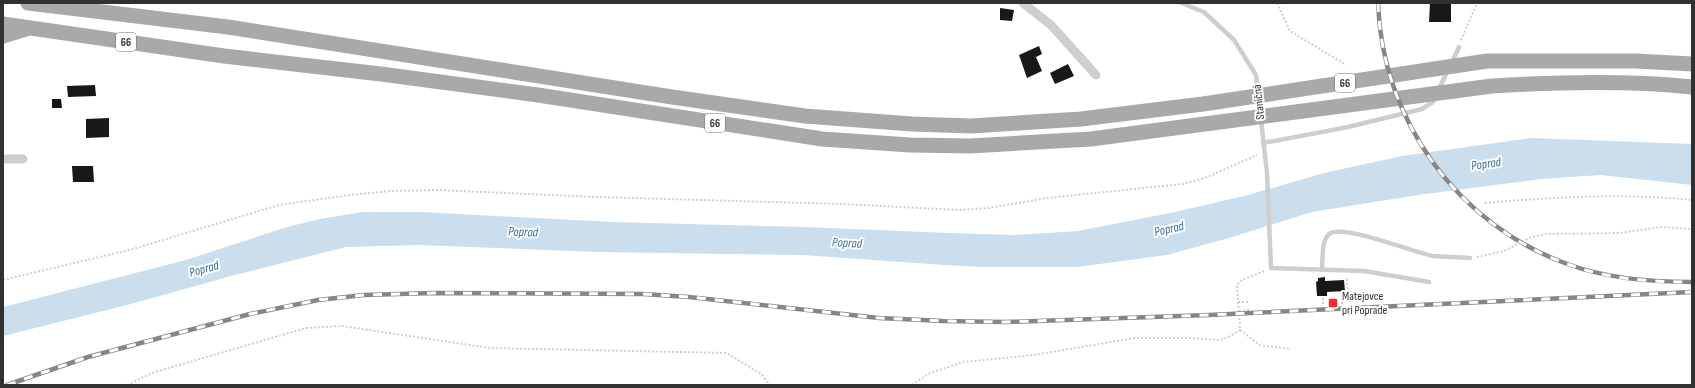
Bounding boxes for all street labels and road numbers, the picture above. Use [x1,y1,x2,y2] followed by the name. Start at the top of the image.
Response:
[116,33,136,51] road number: 66
[1335,74,1355,92] road number: 66
[1250,83,1268,120] street label: Staničná
[705,114,725,132] road number: 66

